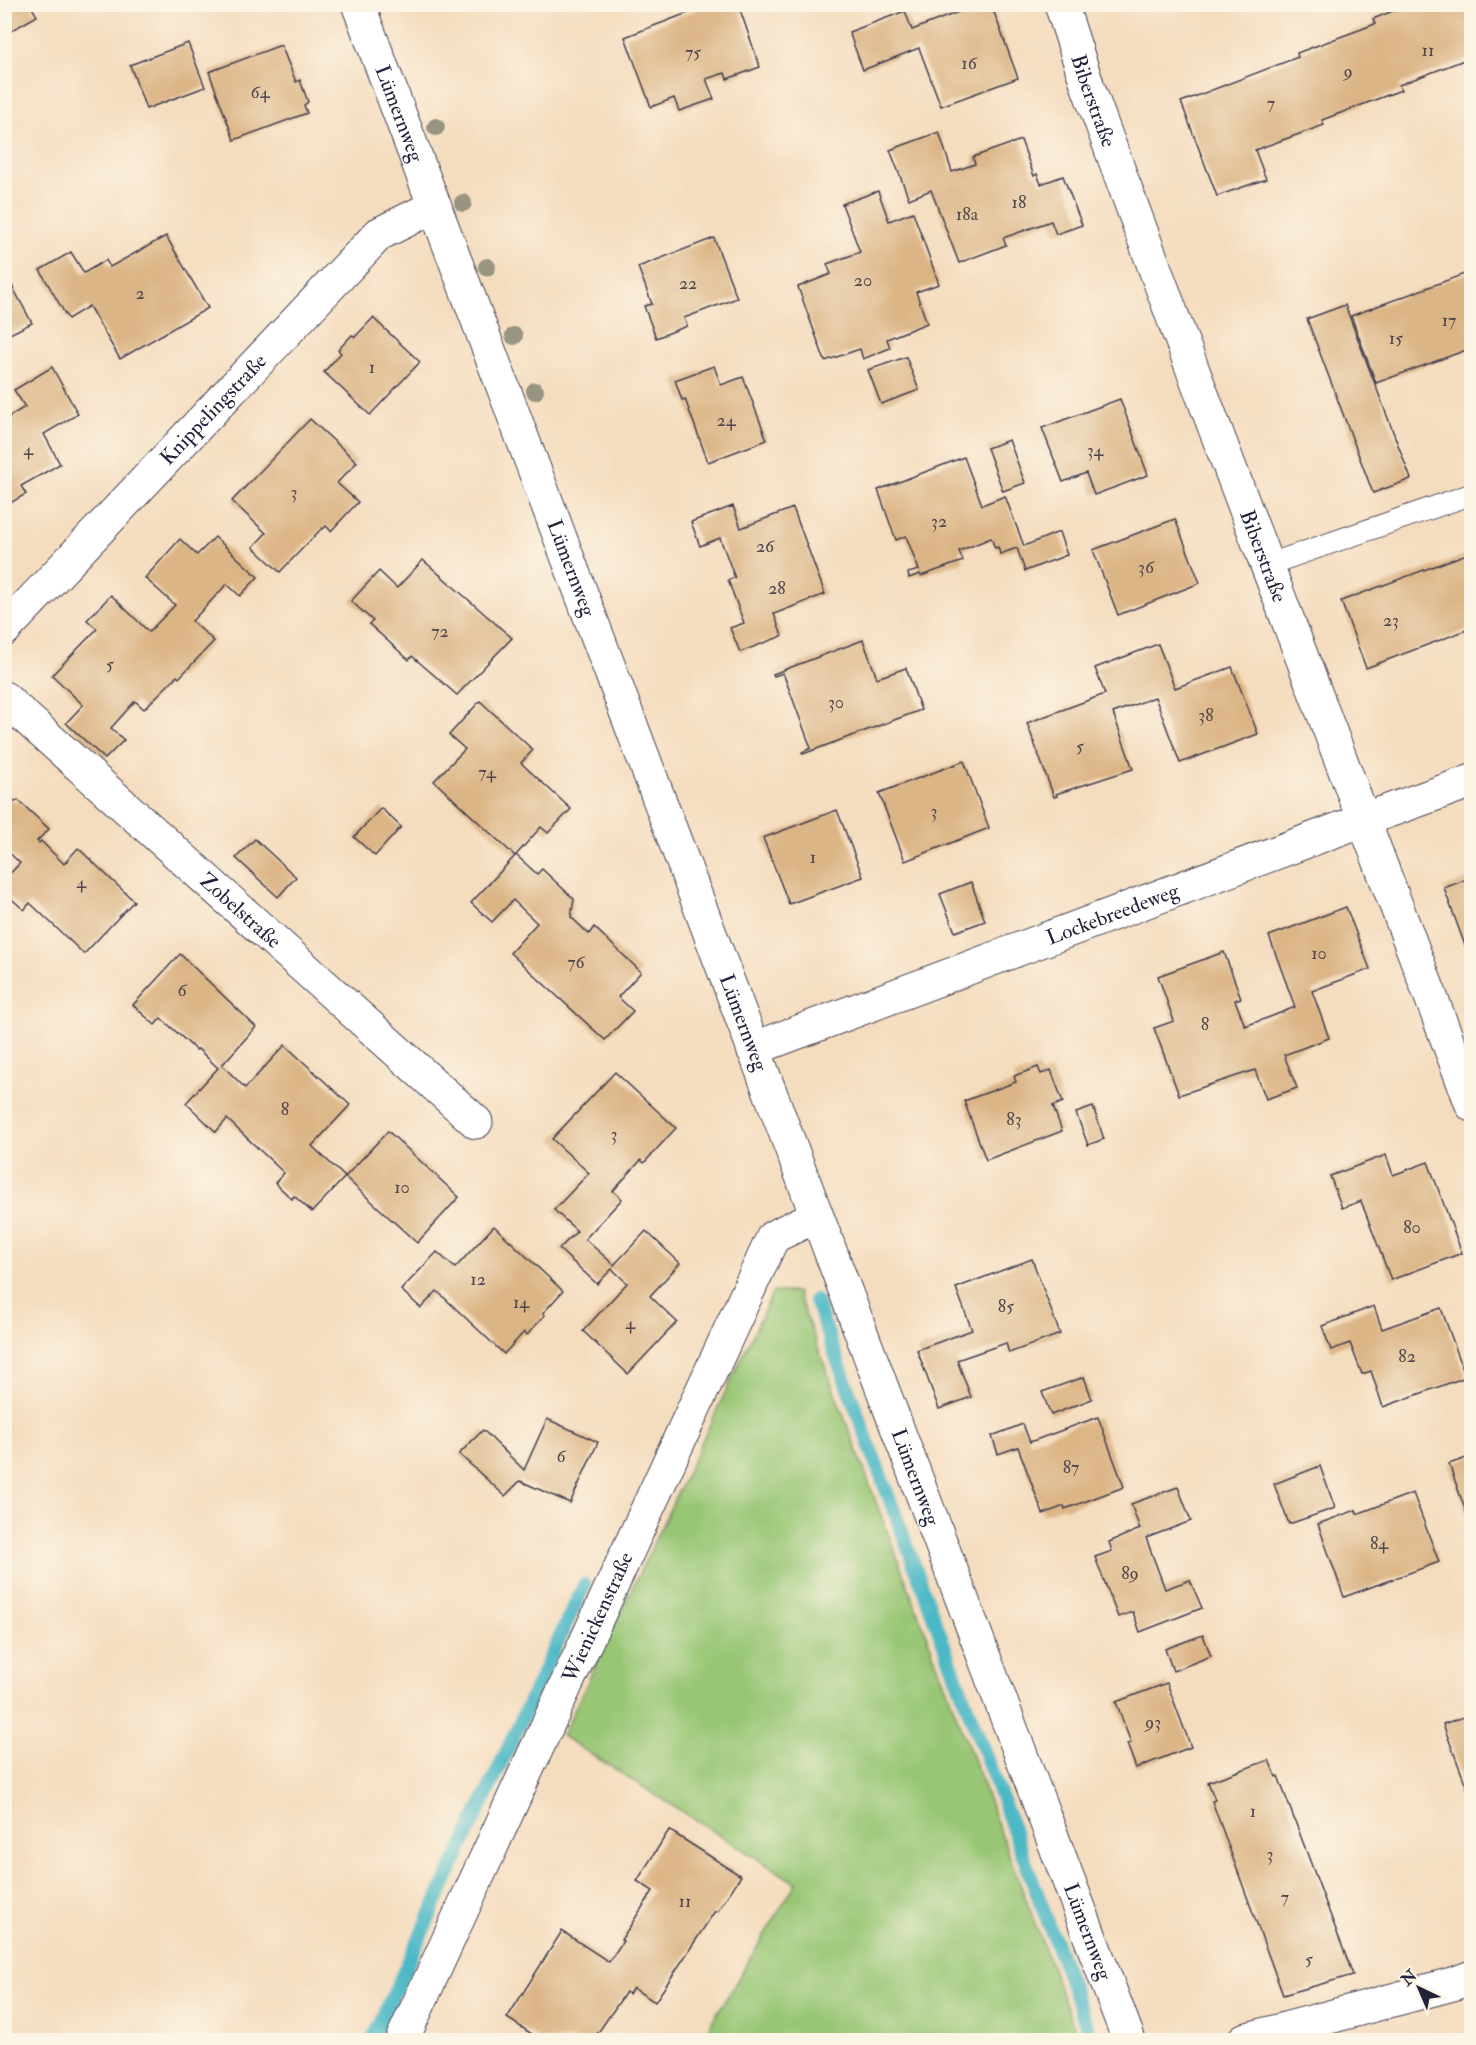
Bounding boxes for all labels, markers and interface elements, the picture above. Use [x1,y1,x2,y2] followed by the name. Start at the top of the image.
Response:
[1422,39,1434,62] house number: 11
[685,41,701,64] house number: 75
[1065,51,1123,151] street label: Biberstraße
[961,52,978,75] house number: 16
[1341,60,1353,83] house number: 9
[369,61,430,166] street label: Lümernweg
[251,81,271,104] house number: 64
[1267,92,1275,115] house number: 7
[1012,191,1026,214] house number: 18
[956,203,979,226] house number: 18a
[854,269,872,292] house number: 20
[679,272,697,295] house number: 22
[135,282,145,305] house number: 2
[1442,309,1456,332] house number: 17
[1389,327,1403,350] house number: 15
[154,348,272,471] street label: Knippelingstraße
[369,356,375,379] house number: 1
[717,409,737,432] house number: 24
[23,438,34,461] house number: 4
[1087,439,1105,462] house number: 34
[291,481,297,504] house number: 3
[1234,506,1293,606] street label: Biberstraße
[931,510,947,533] house number: 32
[541,516,602,621] street label: Lümernweg
[756,535,775,558] house number: 26
[1138,556,1155,579] house number: 36
[768,577,786,600] house number: 28
[1383,609,1399,632] house number: 23
[431,620,449,643] house number: 72
[106,653,114,676] house number: 5
[828,691,844,714] house number: 30
[1198,704,1214,727] house number: 38
[1076,735,1084,758] house number: 5
[478,761,497,784] house number: 74
[931,800,937,823] house number: 3
[810,846,816,869] house number: 1
[194,867,287,954] street label: Zobelstraße
[76,871,87,894] house number: 4
[1043,877,1183,951] street label: Lockebreedeweg
[1311,942,1327,965] house number: 10
[567,951,586,974] house number: 76
[713,970,774,1075] street label: Lümernweg
[177,979,187,1002] house number: 6
[1201,1013,1209,1036] house number: 8
[281,1098,289,1121] house number: 8
[1006,1108,1022,1131] house number: 83
[611,1123,617,1146] house number: 3
[394,1176,410,1199] house number: 10
[1403,1216,1421,1239] house number: 80
[470,1268,486,1291] house number: 12
[513,1291,530,1314] house number: 14
[998,1295,1014,1318] house number: 85
[625,1312,636,1335] house number: 4
[1398,1345,1416,1368] house number: 82
[885,1425,947,1530] street label: Lümernweg
[556,1445,566,1468] house number: 6
[1063,1456,1079,1479] house number: 87
[1370,1532,1389,1555] house number: 84
[555,1547,639,1687] street label: Wienickenstraße
[1121,1562,1139,1585] house number: 89
[1143,1711,1161,1734] house number: 93
[1250,1800,1256,1823] house number: 1
[1267,1843,1273,1866] house number: 3
[1057,1879,1119,1984] street label: Lümernweg
[1281,1886,1289,1909] house number: 7
[679,1890,691,1913] house number: 11
[1305,1948,1313,1971] house number: 5
[1389,1958,1449,2018] north arrow
[1396,1965,1422,1991] text: N

